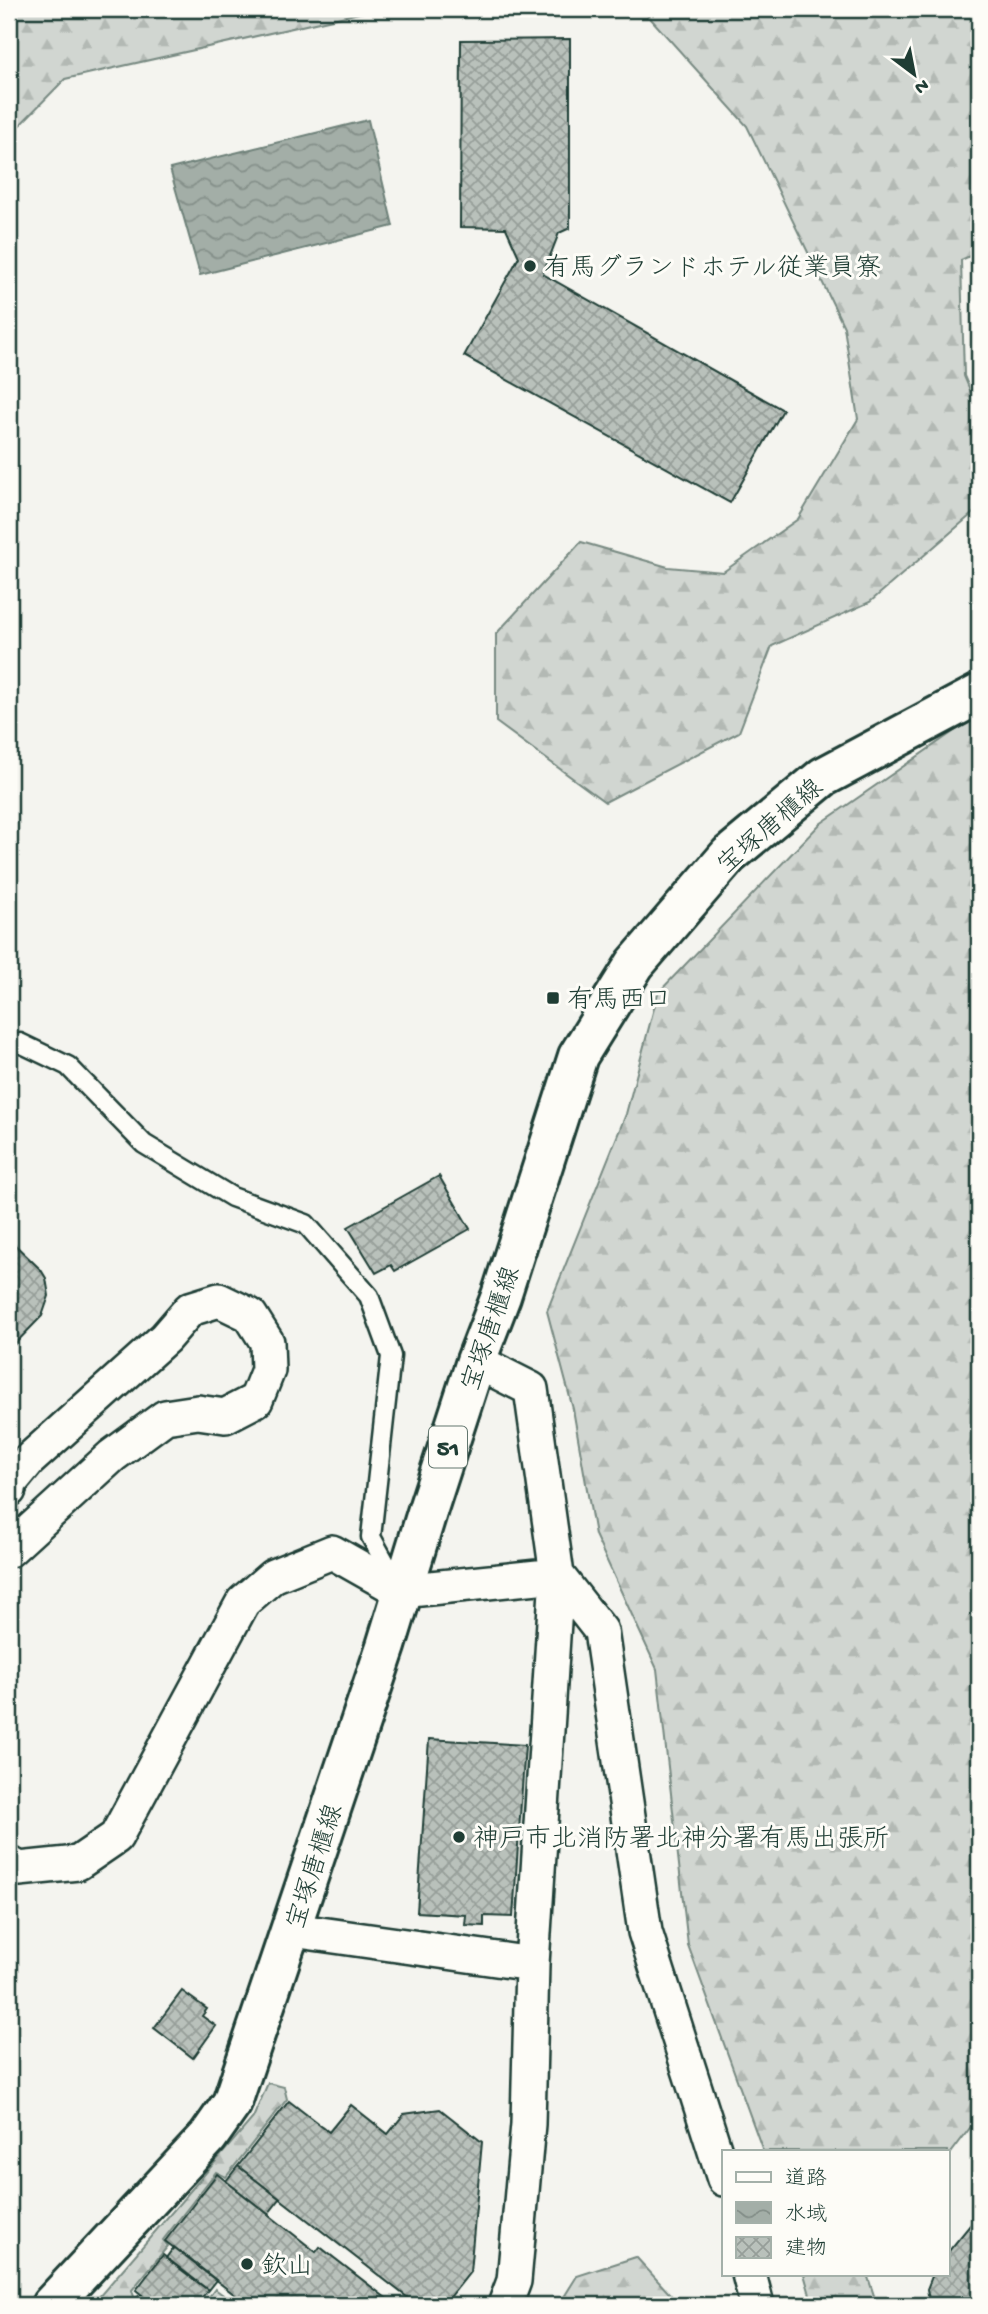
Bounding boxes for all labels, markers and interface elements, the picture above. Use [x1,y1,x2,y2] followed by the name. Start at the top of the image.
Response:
[880,38,950,108] north arrow
[910,72,933,98] text: N
[544,253,881,286] place label: 有馬グランドホテル従業員寮
[522,258,538,274] marker: 有馬グランドホテル従業員寮
[711,773,831,883] street label: 宝塚唐櫃線
[567,985,671,1018] place label: 有馬西口
[545,990,561,1006] marker: 有馬西口
[456,1262,529,1396] street label: 宝塚唐櫃線
[429,1427,467,1468] road number: 51
[281,1800,352,1934] street label: 宝塚唐櫃線
[473,1824,889,1857] place label: 神戸市北消防署北神分署有馬出張所
[451,1829,467,1845] marker: 神戸市北消防署北神分署有馬出張所
[722,2150,950,2276] legend
[785,2167,827,2193] text: 道路
[785,2203,827,2229] text: 水域
[785,2237,827,2263] text: 建物
[261,2252,313,2284] place label: 欽山
[239,2256,255,2272] marker: 欽山

